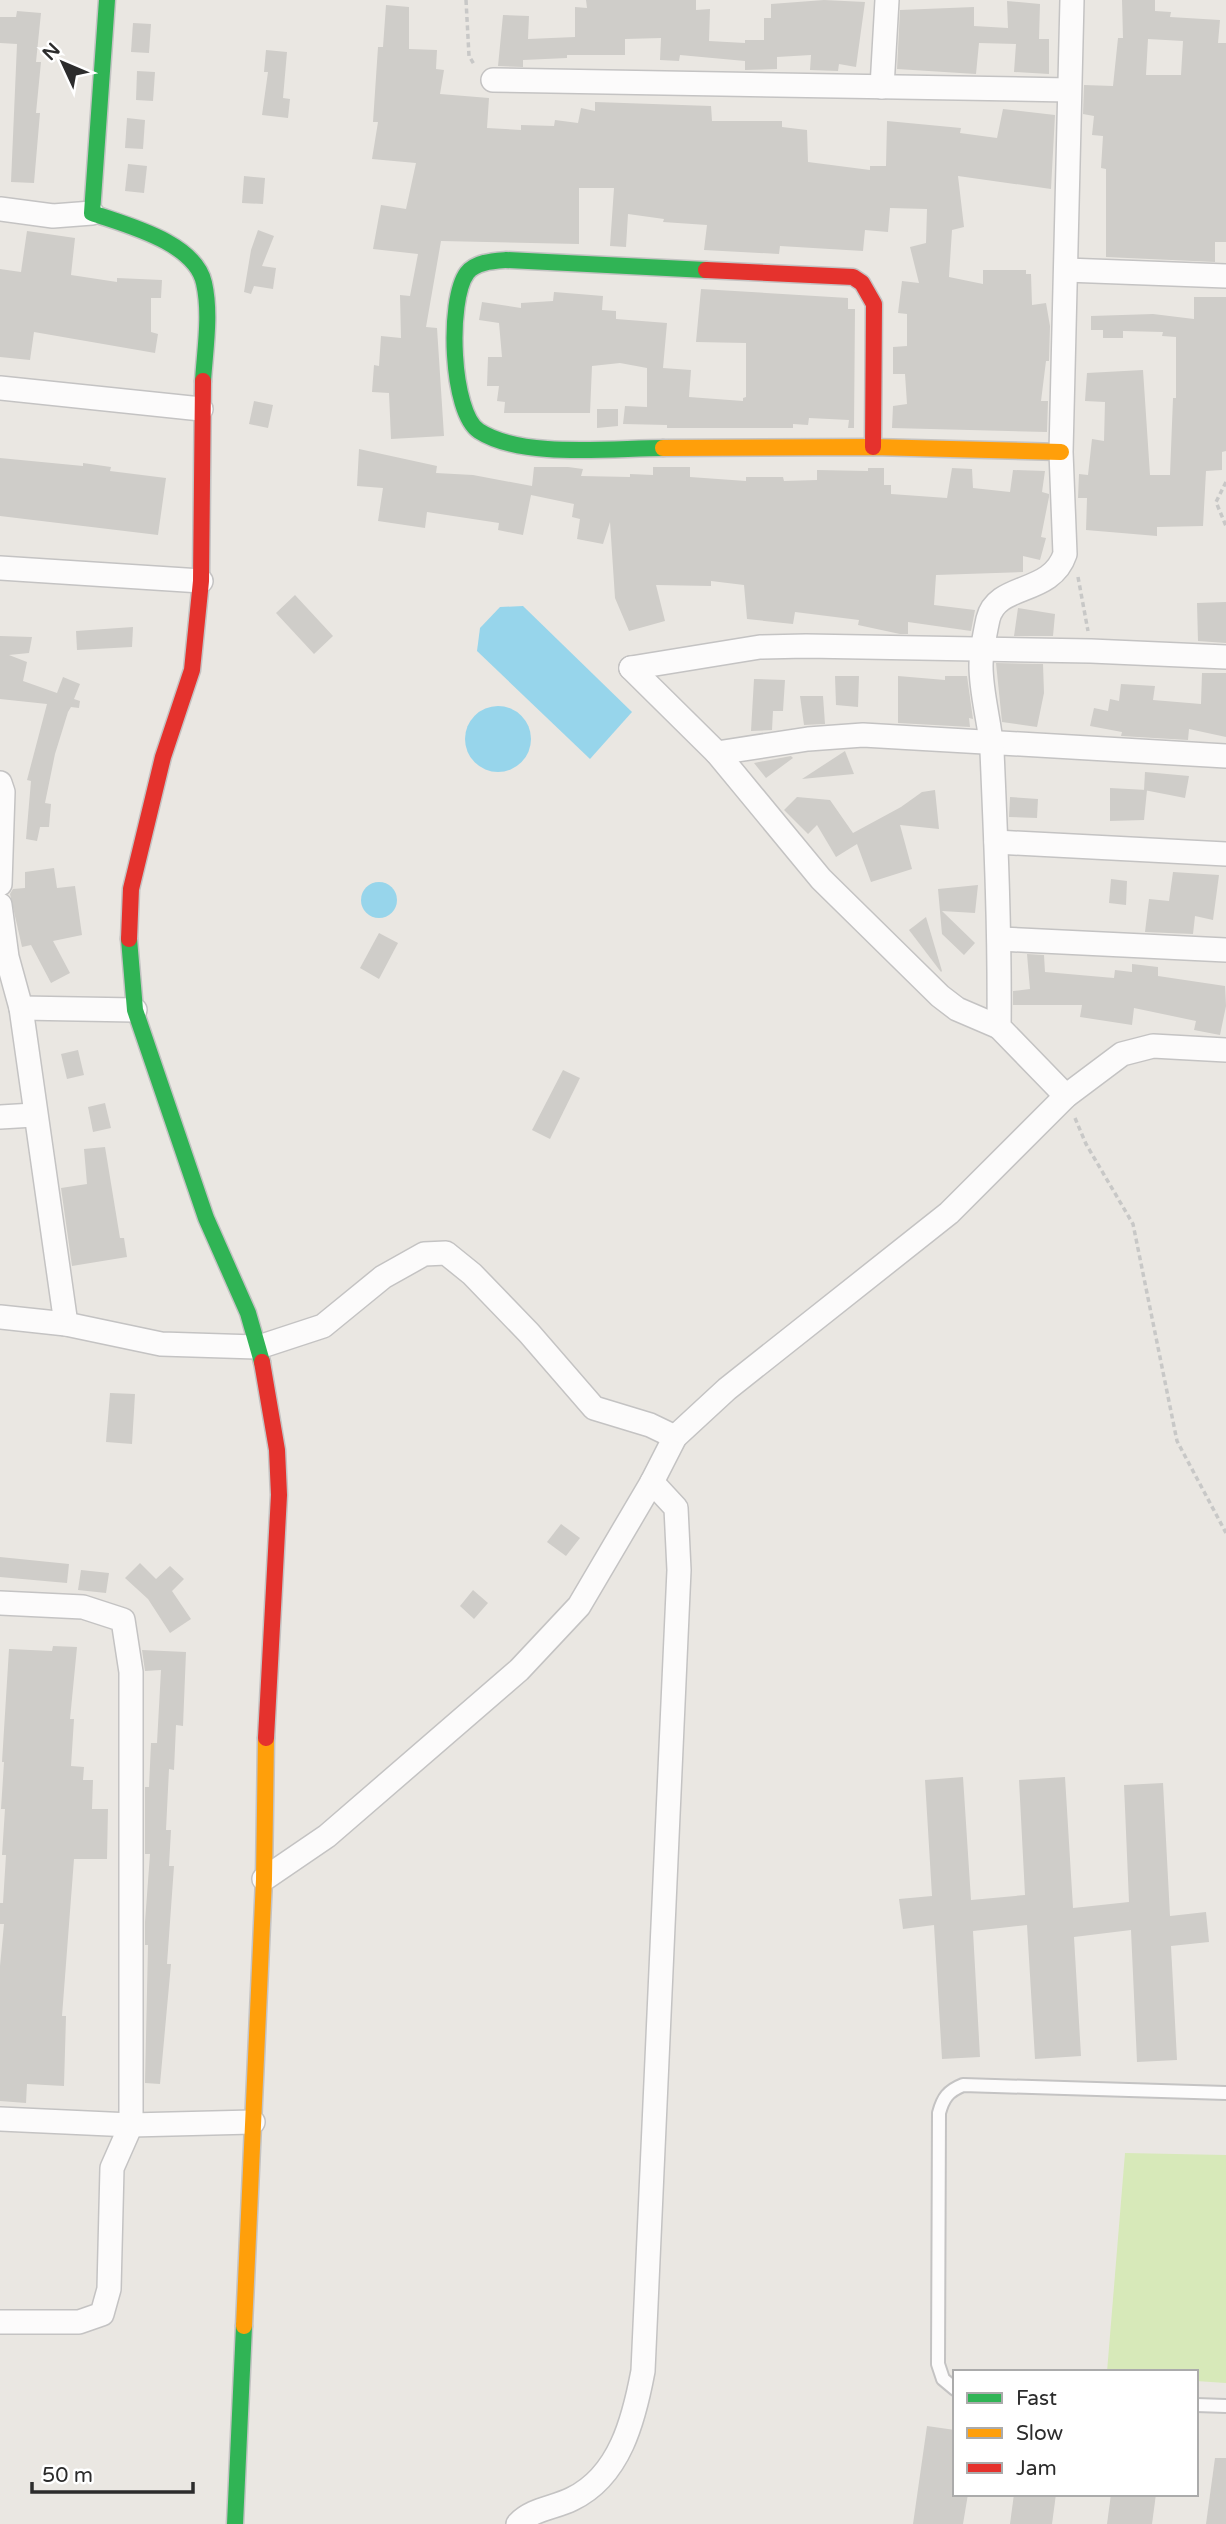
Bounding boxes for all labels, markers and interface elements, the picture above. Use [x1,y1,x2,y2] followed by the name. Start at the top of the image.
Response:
[28,28,98,98] north arrow
[38,39,65,65] text: N
[953,2370,1198,2496] legend
[1016,2386,1057,2411] text: Fast
[1016,2421,1064,2446] text: Slow
[32,2450,192,2494] scale bar
[1016,2456,1057,2481] text: Jam
[42,2463,93,2488] text: 50 m

